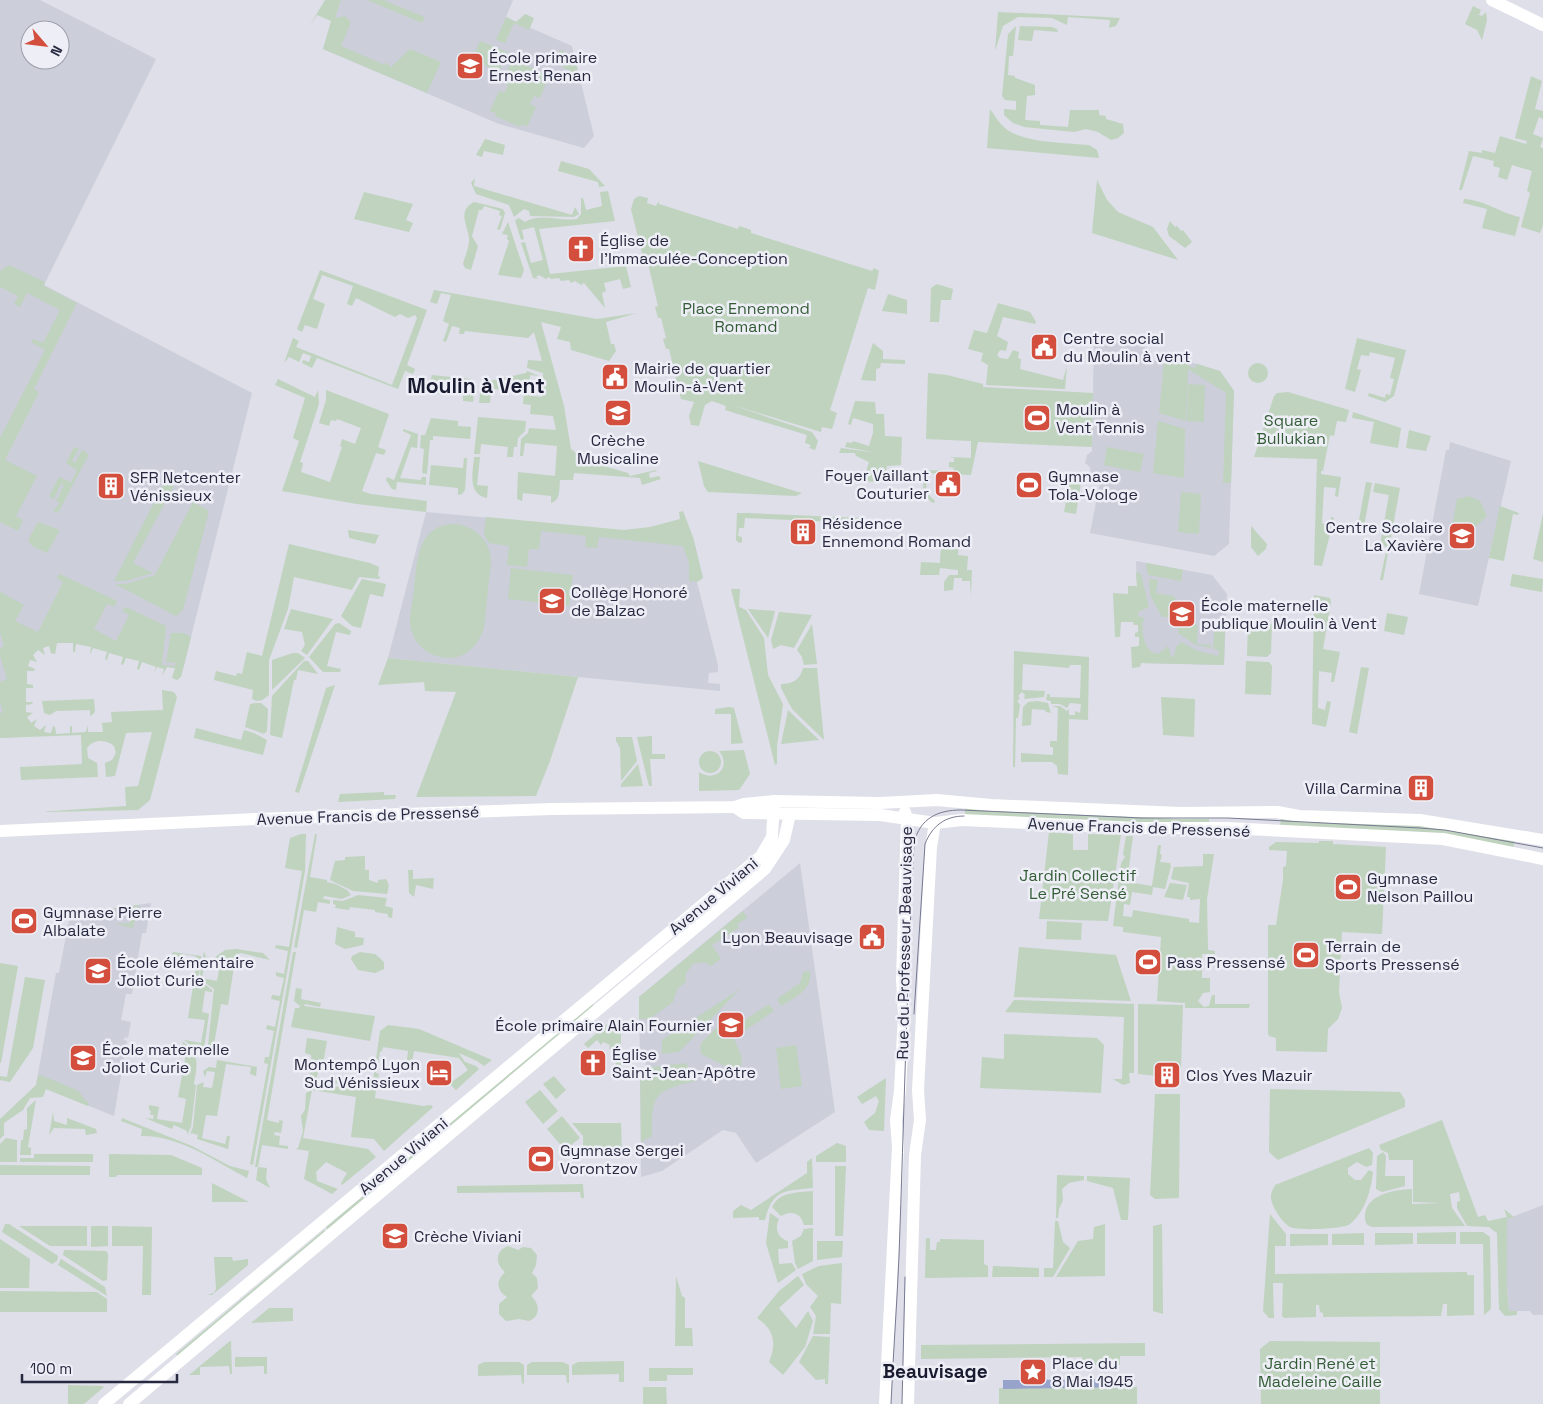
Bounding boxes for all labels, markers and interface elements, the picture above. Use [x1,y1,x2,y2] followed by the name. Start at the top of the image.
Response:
[20,20,70,70] north arrow
[46,43,67,59] text: N
[489,47,597,86] place label: École primaire Ernest Renan
[455,51,485,81] school or university icon: École primaire Ernest Renan
[600,230,788,269] place label: Église de l'Immaculée-Conception
[566,234,596,264] church icon: Église de l'Immaculée-Conception
[682,298,810,337] park label: Place Ennemond Romand
[1063,328,1191,367] place label: Centre social du Moulin à vent
[1029,332,1059,362] public building icon: Centre social du Moulin à vent
[634,358,771,397] place label: Mairie de quartier Moulin-à-Vent
[600,362,630,392] public building icon: Mairie de quartier Moulin-à-Vent
[407,372,545,399] district label: Moulin à Vent
[603,398,633,428] school or university icon: Crèche Musicaline
[1056,399,1145,438] place label: Moulin à Vent Tennis
[1022,403,1052,433] sports icon: Moulin à Vent Tennis
[1256,410,1326,449] park label: Square Bullukian
[577,430,659,469] place label: Crèche Musicaline
[825,465,929,504] place label: Foyer Vaillant Couturier
[1048,466,1138,505] place label: Gymnase Tola-Vologe
[130,467,241,506] place label: SFR Netcenter Vénissieux
[933,469,963,499] public building icon: Foyer Vaillant Couturier
[1014,470,1044,500] sports icon: Gymnase Tola-Vologe
[96,471,126,501] building icon: SFR Netcenter Vénissieux
[822,513,971,552] place label: Résidence Ennemond Romand
[788,517,818,547] building icon: Résidence Ennemond Romand
[1325,517,1443,556] place label: Centre Scolaire La Xavière
[1447,521,1477,551] school or university icon: Centre Scolaire La Xavière
[571,582,688,621] place label: Collège Honoré de Balzac
[537,586,567,616] school or university icon: Collège Honoré de Balzac
[1201,595,1377,634] place label: École maternelle publique Moulin à Vent
[1167,599,1197,629] school or university icon: École maternelle publique Moulin à Vent
[1406,773,1436,803] building icon: Villa Carmina
[1305,778,1402,799] place label: Villa Carmina
[256,801,480,830] street label: Avenue Francis de Pressensé
[1027,813,1251,842] street label: Avenue Francis de Pressensé
[892,826,917,1060] street label: Rue du Professeur Beauvisage
[665,853,762,940] street label: Avenue Viviani
[1019,865,1137,904] park label: Jardin Collectif Le Pré Sensé
[1367,868,1473,907] place label: Gymnase Nelson Paillou
[1333,872,1363,902] sports icon: Gymnase Nelson Paillou
[43,902,162,941] place label: Gymnase Pierre Albalate
[9,906,39,936] sports icon: Gymnase Pierre Albalate
[857,922,887,952] public building icon: Lyon Beauvisage
[722,927,853,948] place label: Lyon Beauvisage
[1325,936,1460,975] place label: Terrain de Sports Pressensé
[1291,940,1321,970] sports icon: Terrain de Sports Pressensé
[1133,947,1163,977] sports icon: Pass Pressensé
[117,952,254,991] place label: École élémentaire Joliot Curie
[1167,952,1285,973] place label: Pass Pressensé
[83,956,113,986] school or university icon: École élémentaire Joliot Curie
[716,1010,746,1040] school or university icon: École primaire Alain Fournier
[495,1015,712,1036] place label: École primaire Alain Fournier
[102,1039,230,1078] place label: École maternelle Joliot Curie
[68,1043,98,1073] school or university icon: École maternelle Joliot Curie
[612,1044,756,1083] place label: Église Saint-Jean-Apôtre
[578,1048,608,1078] church icon: Église Saint-Jean-Apôtre
[294,1054,420,1093] place label: Montempô Lyon Sud Vénissieux
[424,1058,454,1088] hotel icon: Montempô Lyon Sud Vénissieux
[1152,1060,1182,1090] building icon: Clos Yves Mazuir
[1186,1065,1313,1086] place label: Clos Yves Mazuir
[355,1113,452,1200] street label: Avenue Viviani
[560,1140,684,1179] place label: Gymnase Sergei Vorontzov
[526,1144,556,1174] sports icon: Gymnase Sergei Vorontzov
[380,1221,410,1251] school or university icon: Crèche Viviani
[414,1226,522,1247] place label: Crèche Viviani
[22,1352,178,1384] scale bar
[1052,1353,1133,1392] place label: Place du 8 Mai 1945
[1258,1353,1382,1392] park label: Jardin René et Madeleine Caille
[1018,1357,1048,1387] place icon: Place du 8 Mai 1945
[30,1359,72,1378] text: 100 m
[882,1359,988,1384] district label: Beauvisage

